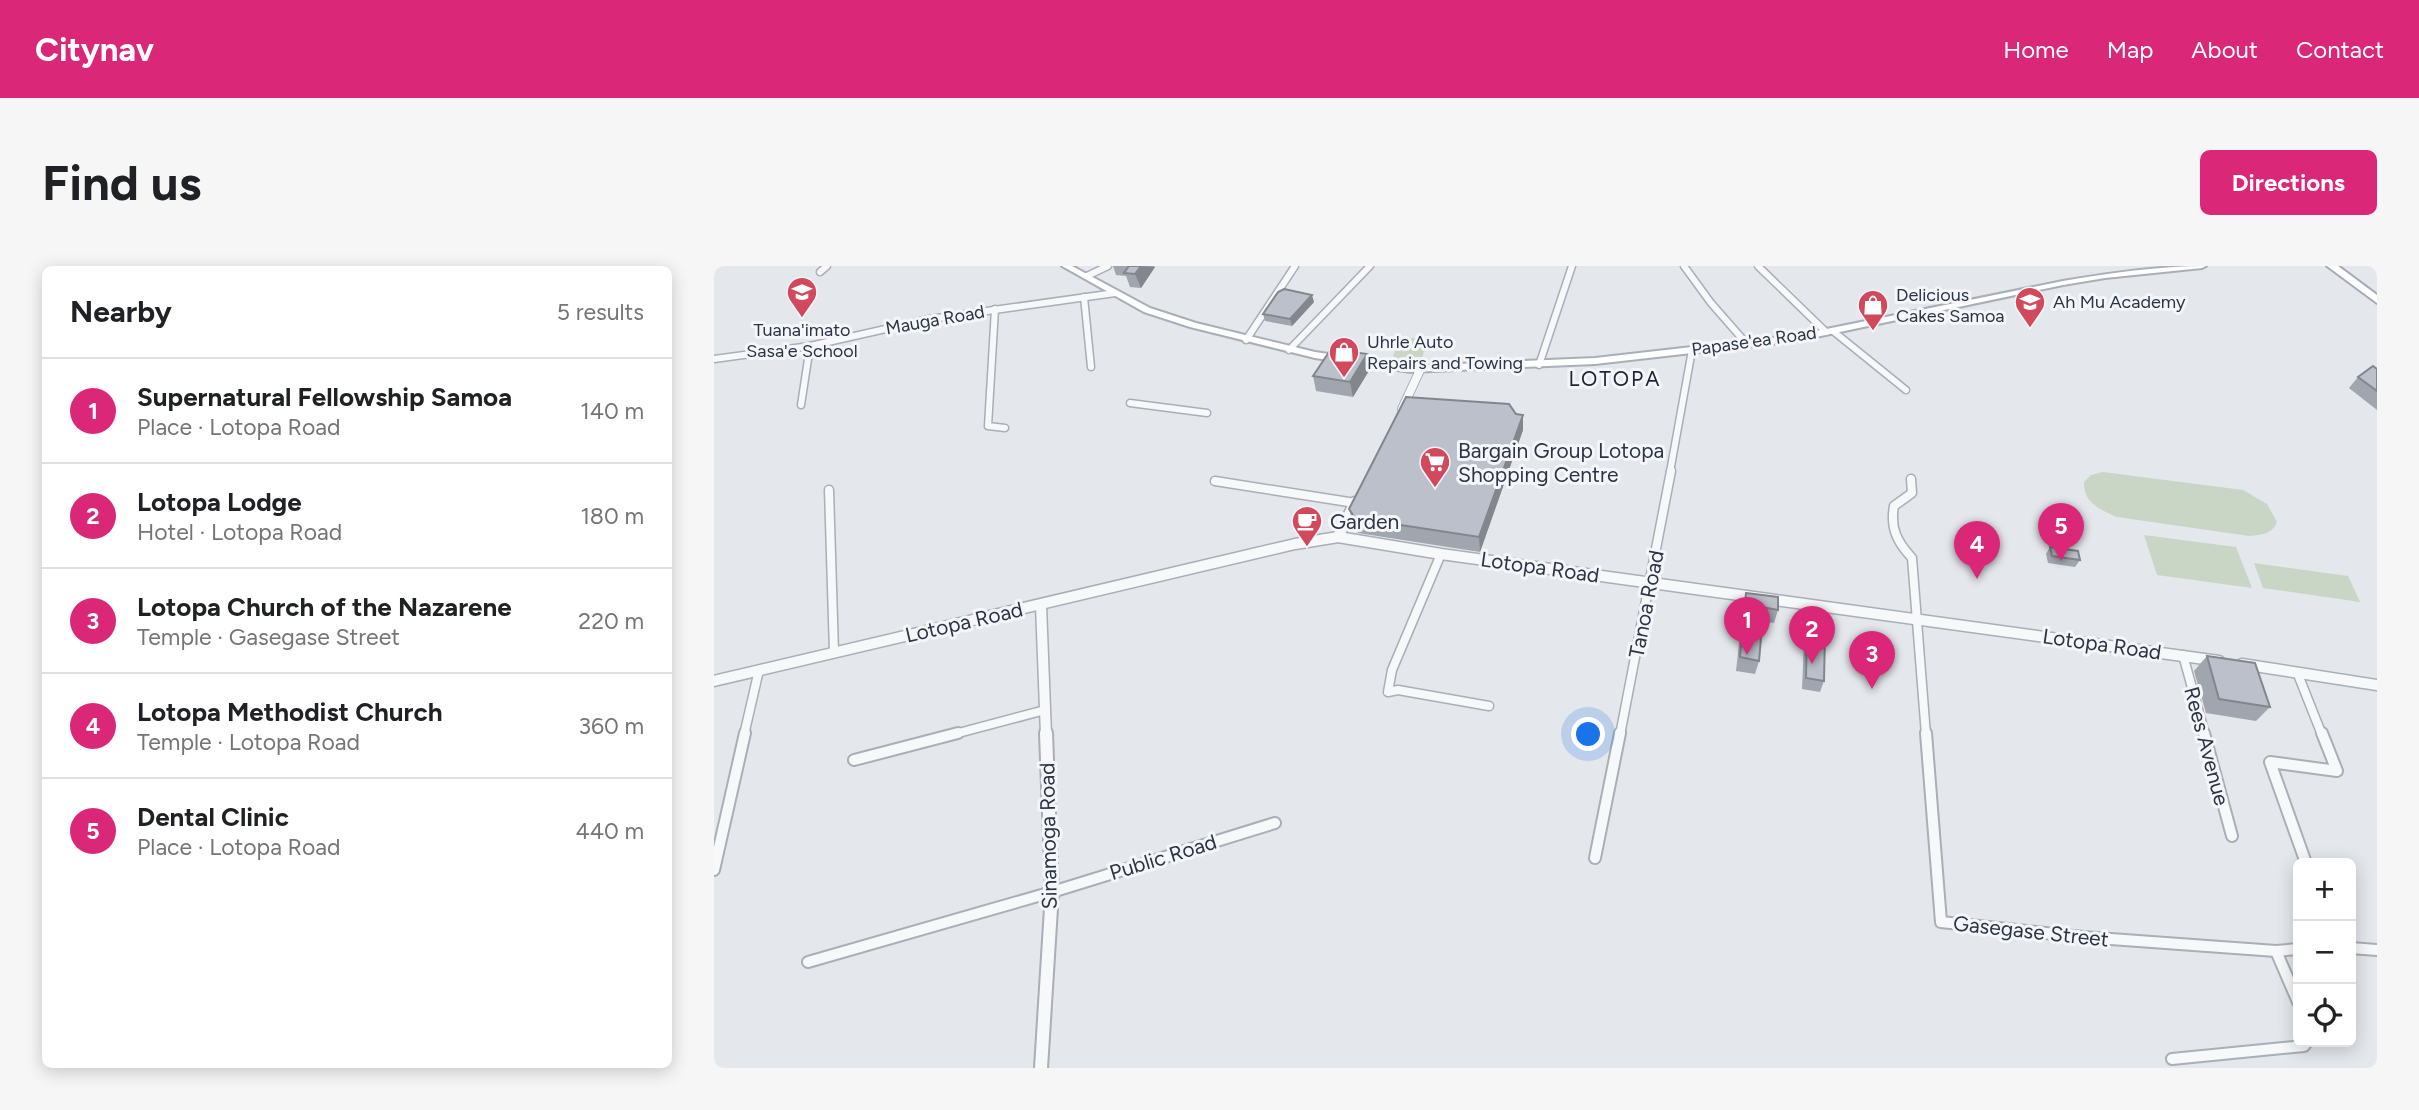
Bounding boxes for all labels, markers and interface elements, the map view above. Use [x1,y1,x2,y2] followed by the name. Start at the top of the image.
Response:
[35,30,154,69] text: Citynav
[2003,35,2069,64] text: Home
[2107,35,2153,64] text: Map
[2191,35,2258,64] text: About
[2296,35,2384,64] text: Contact
[2200,150,2377,215] button: Directions
[42,153,201,212] text: Find us
[785,275,819,319] school or university icon: Tuana'imato Sasa'e School
[1896,284,2005,327] place label: Delicious Cakes Samoa
[2013,285,2047,329] school or university icon: Ah Mu Academy
[1856,288,1890,332] shop icon: Delicious Cakes Samoa
[2053,291,2186,313] place label: Ah Mu Academy
[70,293,172,330] text: Nearby
[557,298,644,326] text: 5 results
[884,300,986,340] street label: Mauga Road
[746,319,858,362] place label: Tuana'imato Sasa'e School
[1690,321,1818,361] street label: Papase'ea Road
[1367,331,1523,374] place label: Uhrle Auto Repairs and Towing
[1327,335,1361,379] shop icon: Uhrle Auto Repairs and Towing
[1569,366,1661,391] district label: LOTOPA
[137,381,512,413] text: Supernatural Fellowship Samoa
[88,397,98,425] text: 1
[580,397,644,425] text: 140 m
[137,413,341,441] text: Place · Lotopa Road
[1458,438,1664,487] place label: Bargain Group Lotopa Shopping Centre
[1418,445,1452,489] supermarket icon: Bargain Group Lotopa Shopping Centre
[137,486,302,518] text: Lotopa Lodge
[86,502,100,530] text: 2
[580,502,644,530] text: 180 m
[2038,503,2084,561] pin: 5
[1290,504,1324,548] cafe icon: Garden
[1330,509,1399,534] place label: Garden
[137,518,342,546] text: Hotel · Lotopa Road
[1954,521,2000,579] pin: 4
[1479,546,1601,588] street label: Lotopa Road
[1623,548,1669,660] street label: Tanoa Road
[137,591,512,623] text: Lotopa Church of the Nazarene
[903,596,1025,648] street label: Lotopa Road
[1724,597,1770,655] pin: 1
[1789,606,1835,664] pin: 2
[87,607,99,635] text: 3
[578,607,644,635] text: 220 m
[137,623,400,651] text: Temple · Gasegase Street
[2041,623,2163,665] street label: Lotopa Road
[1849,631,1895,689] pin: 3
[2179,684,2235,808] street label: Rees Avenue
[137,696,442,728] text: Lotopa Methodist Church
[86,712,100,740] text: 4
[578,712,644,740] text: 360 m
[1571,717,1605,751] your location
[137,728,360,756] text: Temple · Lotopa Road
[1034,762,1062,910] street label: Sinamoga Road
[137,801,289,833] text: Dental Clinic
[86,817,100,845] text: 5
[575,817,644,845] text: 440 m
[1107,829,1219,885] street label: Public Road
[137,833,341,861] text: Place · Lotopa Road
[2293,858,2356,1047] map controls
[2293,858,2356,921] button: +
[1952,910,2110,952] street label: Gasegase Street
[2293,921,2356,984] button: −
[2293,984,2356,1047] button: locate

